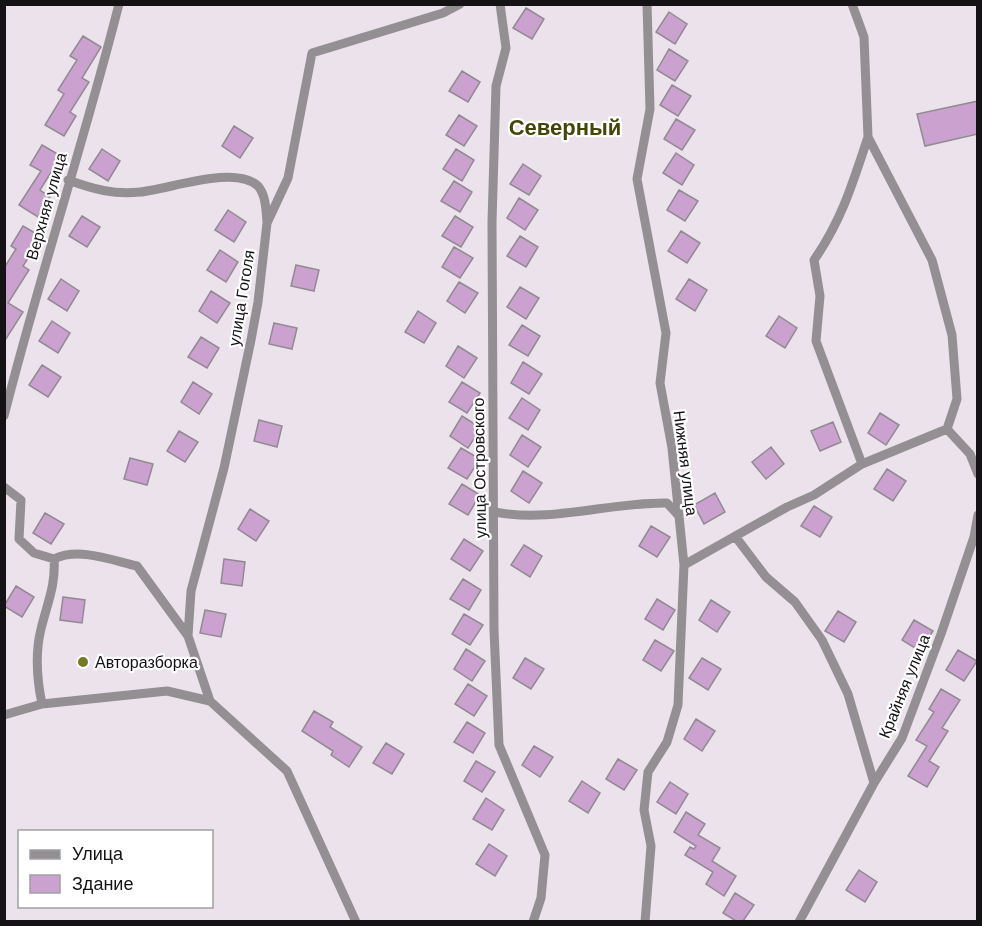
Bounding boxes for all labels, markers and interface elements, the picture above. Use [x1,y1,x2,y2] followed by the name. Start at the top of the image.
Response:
[509,115,621,140] district label: Северный
[23,150,70,262] street label: Верхняя улица
[226,249,257,347] street label: улица Гоголя
[470,397,489,539] street label: улица Островского
[671,410,700,517] street label: Нижняя улица
[876,632,933,741] street label: Крайняя улица
[95,654,198,671] place label: Авторазборка
[76,655,90,669] marker: Авторазборка
[18,830,213,908] legend
[72,844,124,864] text: Улица
[72,874,133,894] text: Здание

